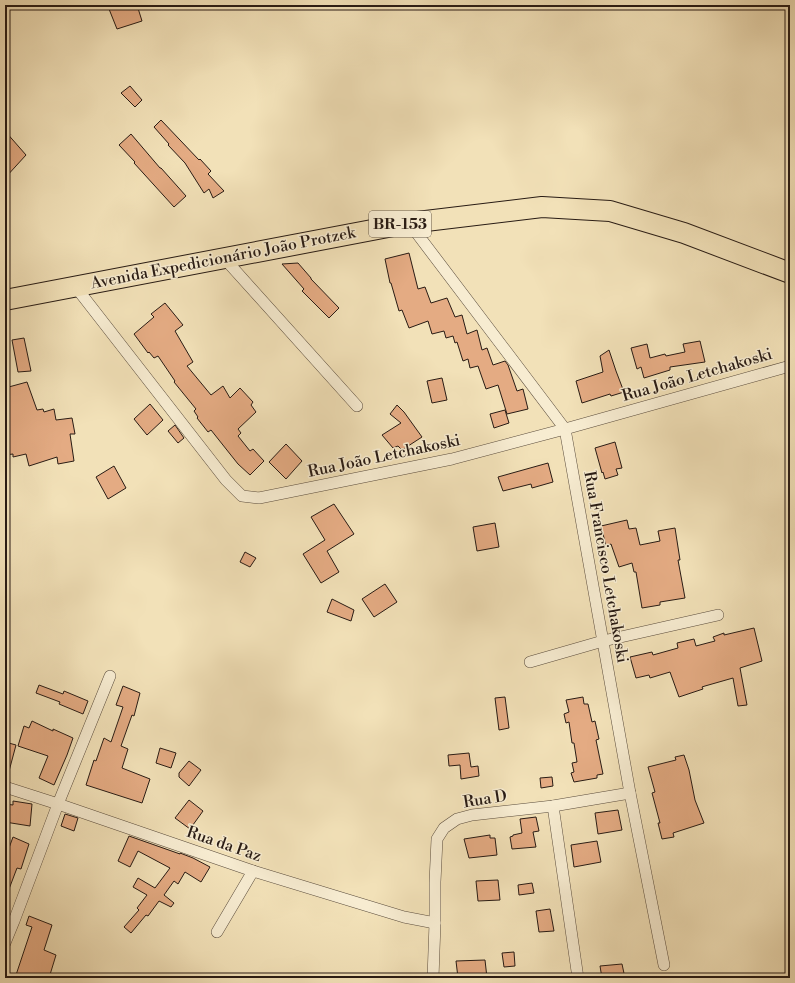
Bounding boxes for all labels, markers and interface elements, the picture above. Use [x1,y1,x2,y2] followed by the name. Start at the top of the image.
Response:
[369,211,431,237] road number: BR-153
[88,222,359,294] street label: Avenida Expedicionário João Protzek
[620,344,774,406] street label: Rua João Letchakoski
[306,430,462,482] street label: Rua João Letchakoski
[579,469,633,665] street label: Rua Francisco Letchakoski
[462,786,508,812] street label: Rua D
[184,822,264,866] street label: Rua da Paz

